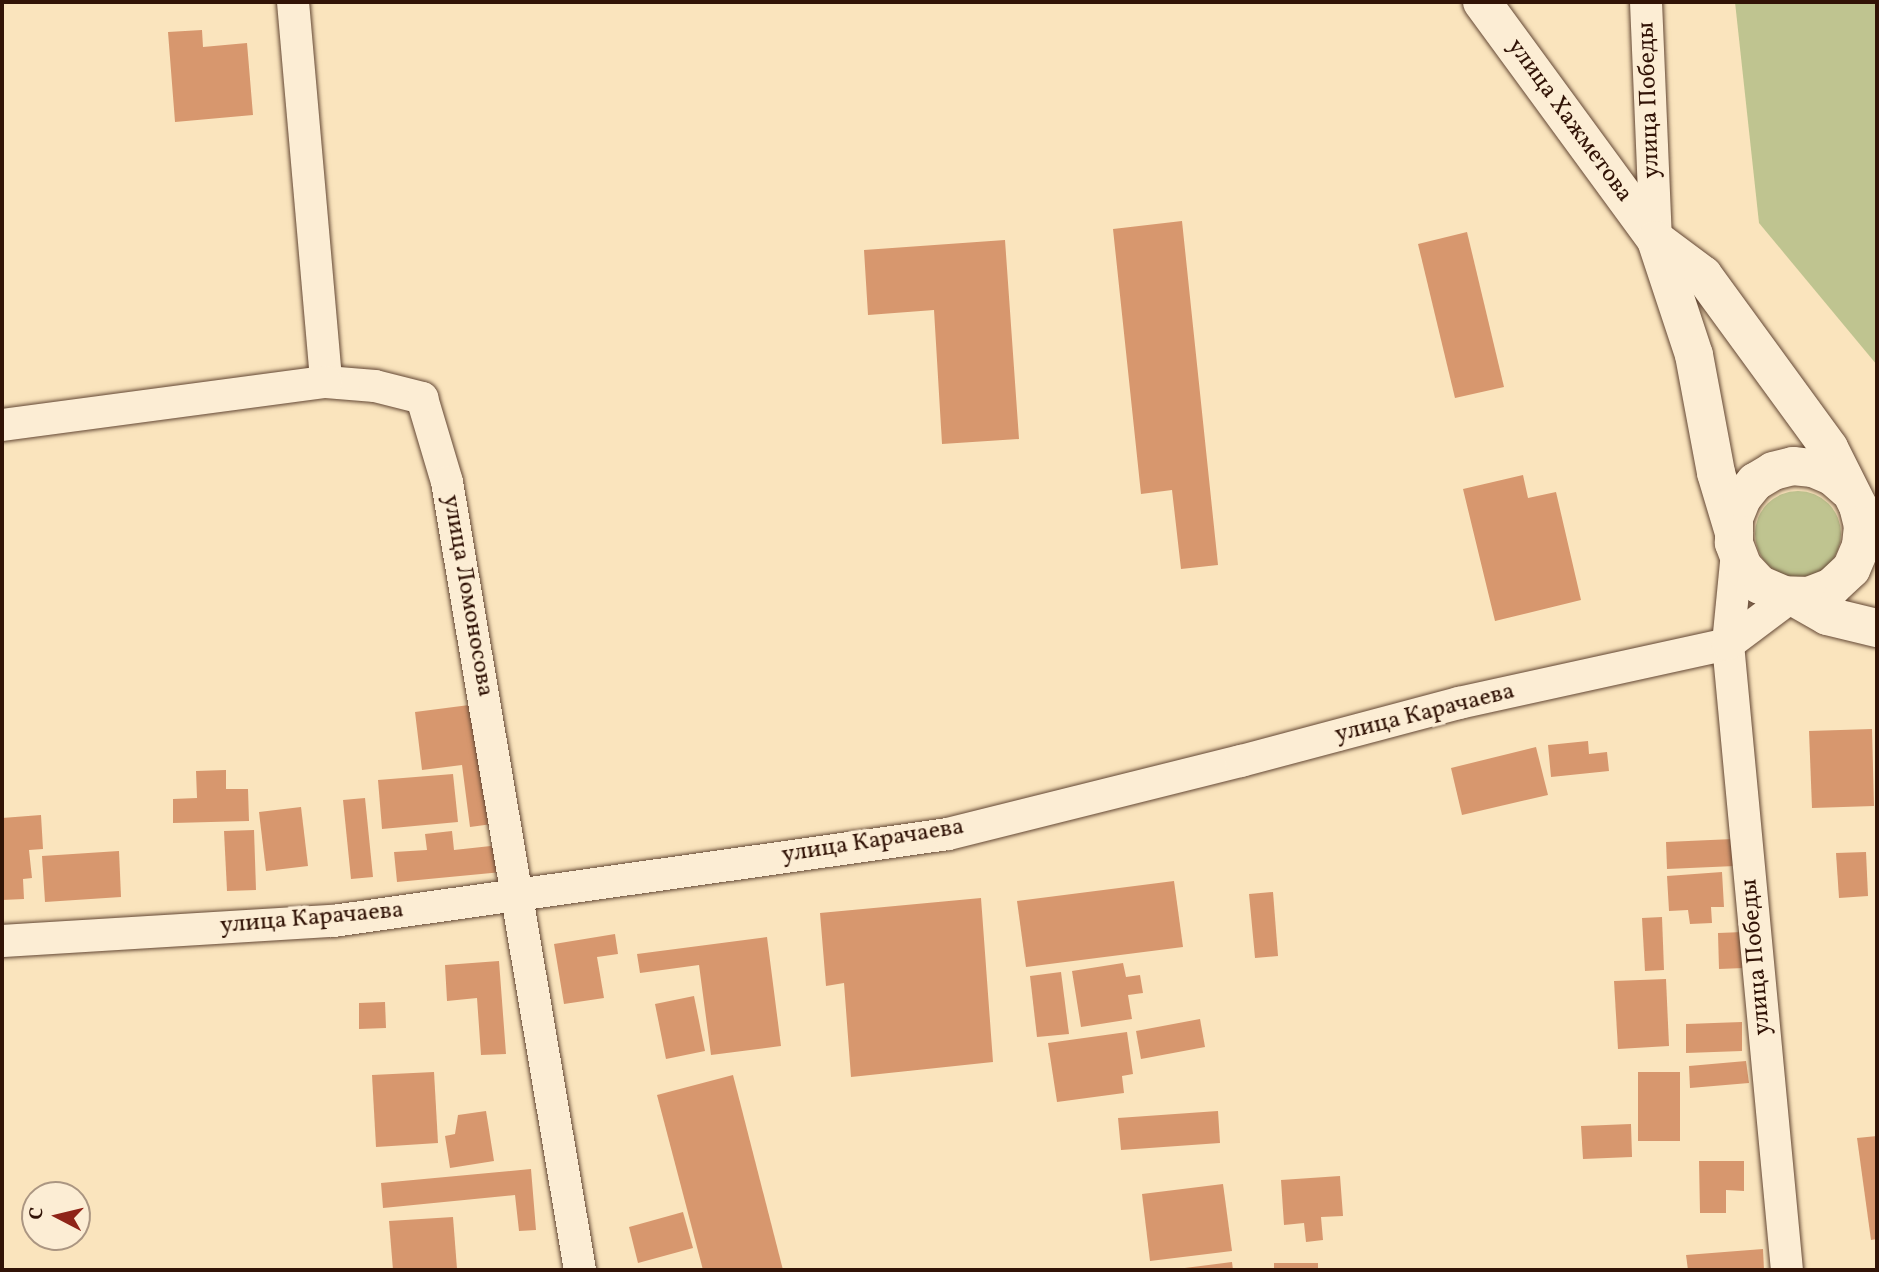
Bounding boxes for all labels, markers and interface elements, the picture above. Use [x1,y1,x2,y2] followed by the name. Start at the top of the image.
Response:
[1633,21,1667,179] street label: улица Победы
[1500,34,1638,208] street label: улица Хажметова
[435,493,499,699] street label: улица Ломоносова
[1332,678,1518,750] street label: улица Карачаева
[780,813,966,871] street label: улица Карачаева
[1736,878,1778,1036] street label: улица Победы
[219,897,405,941] street label: улица Карачаева
[21,1181,91,1251] north arrow
[23,1206,51,1221] text: С

